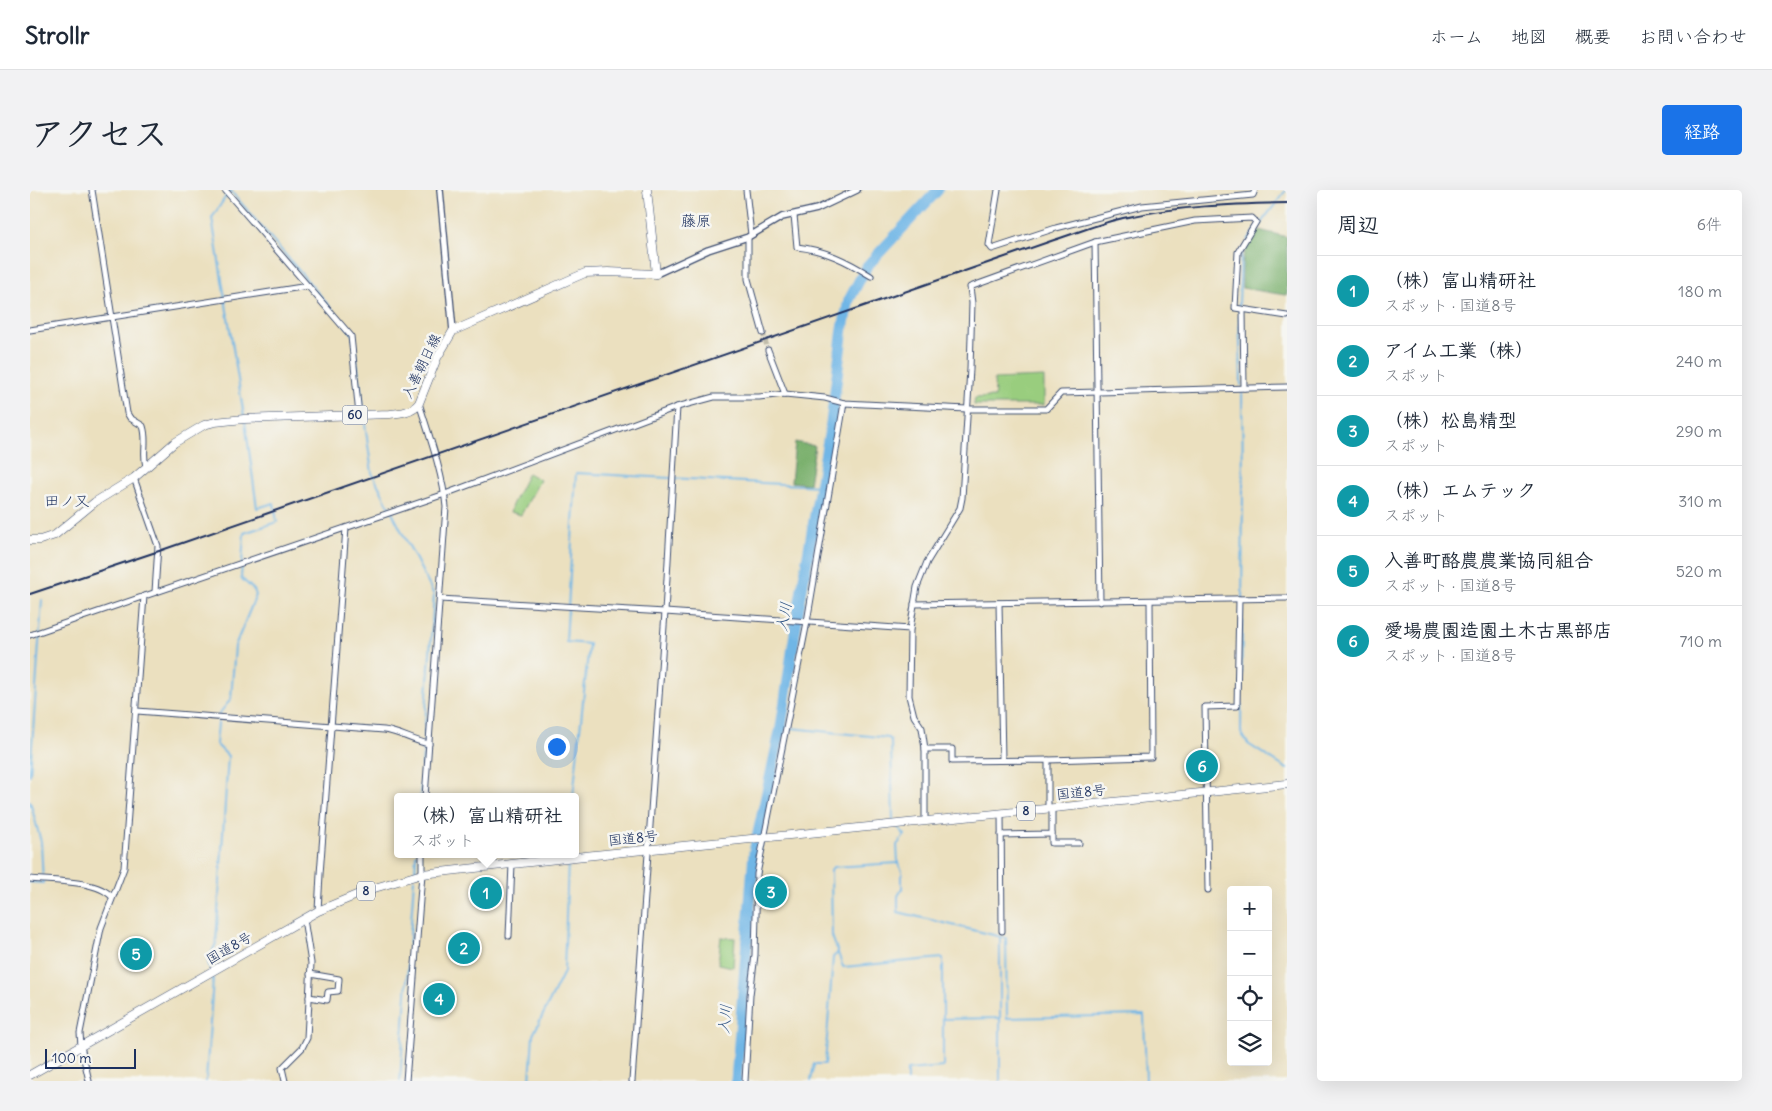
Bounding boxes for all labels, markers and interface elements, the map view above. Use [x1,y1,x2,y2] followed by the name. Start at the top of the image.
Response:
[25,20,90,50] text: Strollr
[1430,25,1483,48] text: ホーム
[1511,25,1547,48] text: 地図
[1575,25,1611,48] text: 概要
[1639,25,1747,48] text: お問い合わせ
[1662,105,1742,155] button: 経路
[30,111,168,155] text: アクセス
[681,211,711,230] district label: 藤原
[1337,211,1379,238] text: 周辺
[1697,214,1722,234] text: 6件
[1384,268,1536,292] text: （株）富山精研社
[1350,281,1356,301] text: 1
[1678,281,1722,301] text: 180 m
[1384,295,1516,315] text: スポット · 国道8号
[398,331,444,401] street label: 入善朝日線
[1384,338,1534,362] text: アイム工業（株）
[1349,351,1357,371] text: 2
[1676,351,1722,371] text: 240 m
[1384,365,1448,385] text: スポット
[342,406,368,424] road number: 60
[1384,408,1517,432] text: （株）松島精型
[1348,421,1358,441] text: 3
[1676,421,1722,441] text: 290 m
[1384,435,1448,455] text: スポット
[1384,478,1536,502] text: （株）エムテック
[44,491,90,510] district label: 田ノ又
[1348,491,1358,511] text: 4
[1678,491,1722,511] text: 310 m
[1384,505,1448,525] text: スポット
[1384,548,1593,572] text: 入善町酪農農業協同組合
[1348,561,1358,581] text: 5
[1676,561,1722,581] text: 520 m
[1384,575,1516,595] text: スポット · 国道8号
[772,601,795,633] water label: 入川
[1384,618,1612,642] text: 愛場農園造園土木古黒部店
[1348,631,1358,651] text: 6
[1679,631,1722,651] text: 710 m
[1384,645,1516,665] text: スポット · 国道8号
[544,734,570,760] your location
[1186,747,1218,785] pin: 6
[1055,780,1107,804] street label: 国道8号
[394,793,579,858] popup
[1017,802,1035,820] road number: 8
[410,803,563,827] text: （株）富山精研社
[607,826,659,850] street label: 国道8号
[410,830,475,850] text: スポット
[755,873,787,911] pin: 3
[470,874,502,912] pin: 1
[357,881,375,900] road number: 8
[1227,886,1272,1066] map controls
[1227,886,1272,931] button: +
[203,928,255,968] street label: 国道8号
[448,929,480,967] pin: 2
[1227,931,1272,976] button: −
[120,935,152,973] pin: 5
[1227,976,1272,1021] button: locate
[423,980,455,1018] pin: 4
[714,1003,735,1035] water label: 入川
[1227,1021,1272,1066] button: layers
[45,1046,136,1069] scale bar
[52,1049,92,1067] text: 100 m

